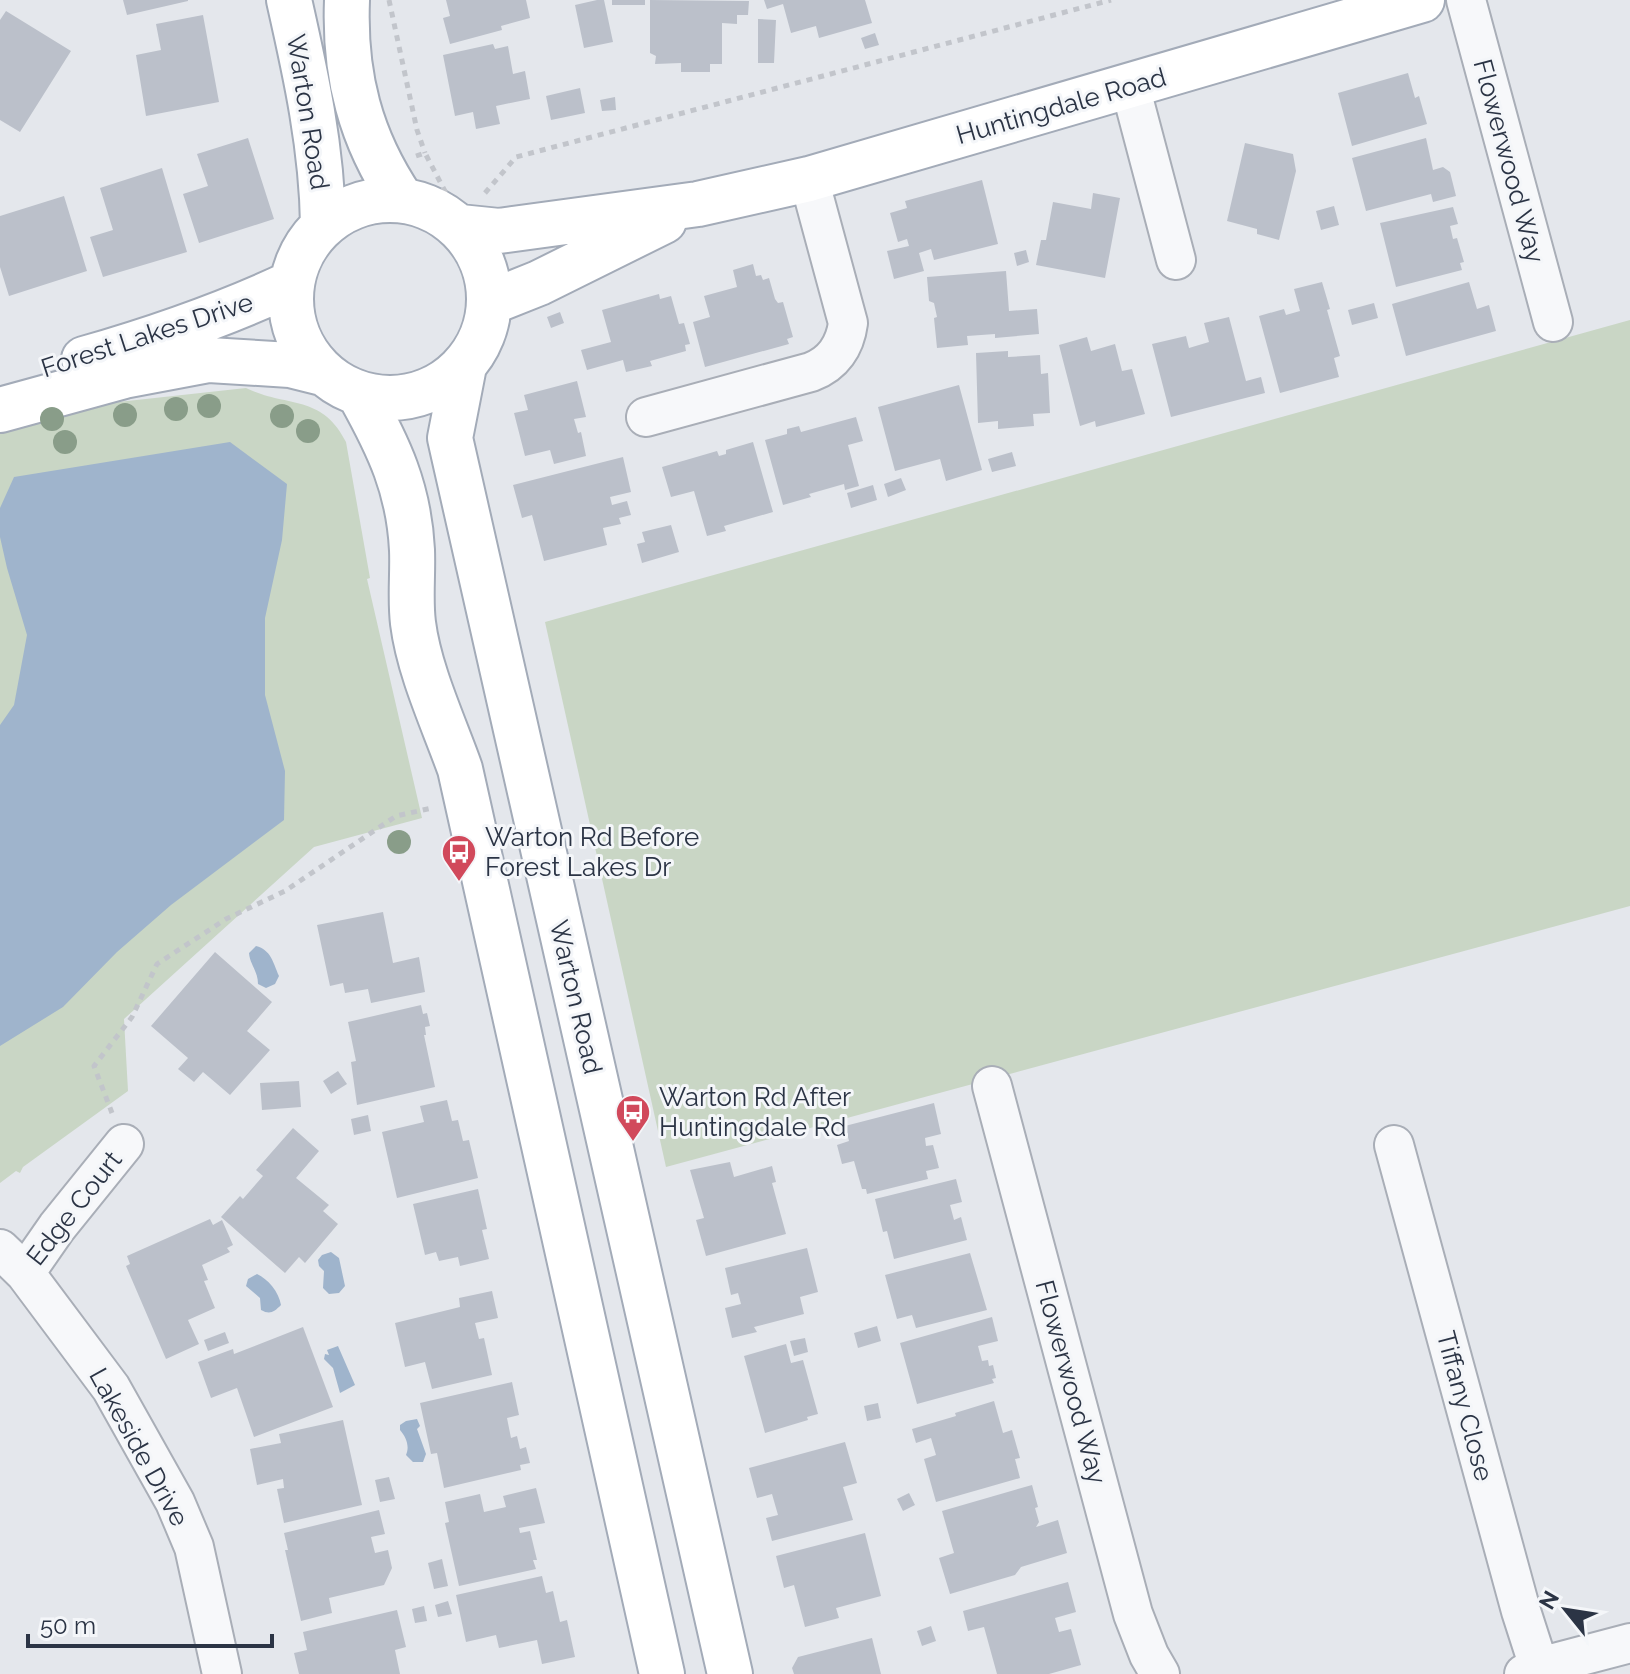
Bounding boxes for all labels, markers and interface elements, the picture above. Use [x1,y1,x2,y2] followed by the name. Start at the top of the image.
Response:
[281,32,335,192] street label: Warton Road
[1467,56,1551,266] street label: Flowerwood Way
[953,62,1169,150] street label: Huntingdale Road
[37,287,257,383] street label: Forest Lakes Drive
[485,822,699,882] place label: Warton Rd Before Forest Lakes Dr
[440,833,478,883] bus stop icon: Warton Rd Before Forest Lakes Dr
[544,917,608,1077] street label: Warton Road
[659,1082,851,1142] place label: Warton Rd After Huntingdale Rd
[614,1093,652,1143] bus stop icon: Warton Rd After Huntingdale Rd
[20,1145,128,1271] street label: Edge Court
[1029,1277,1113,1487] street label: Flowerwood Way
[1431,1328,1499,1484] street label: Tiffany Close
[83,1363,195,1531] street label: Lakeside Drive
[1526,1570,1606,1650] north arrow
[1533,1586,1564,1614] text: N
[28,1598,272,1648] scale bar
[40,1611,96,1640] text: 50 m

